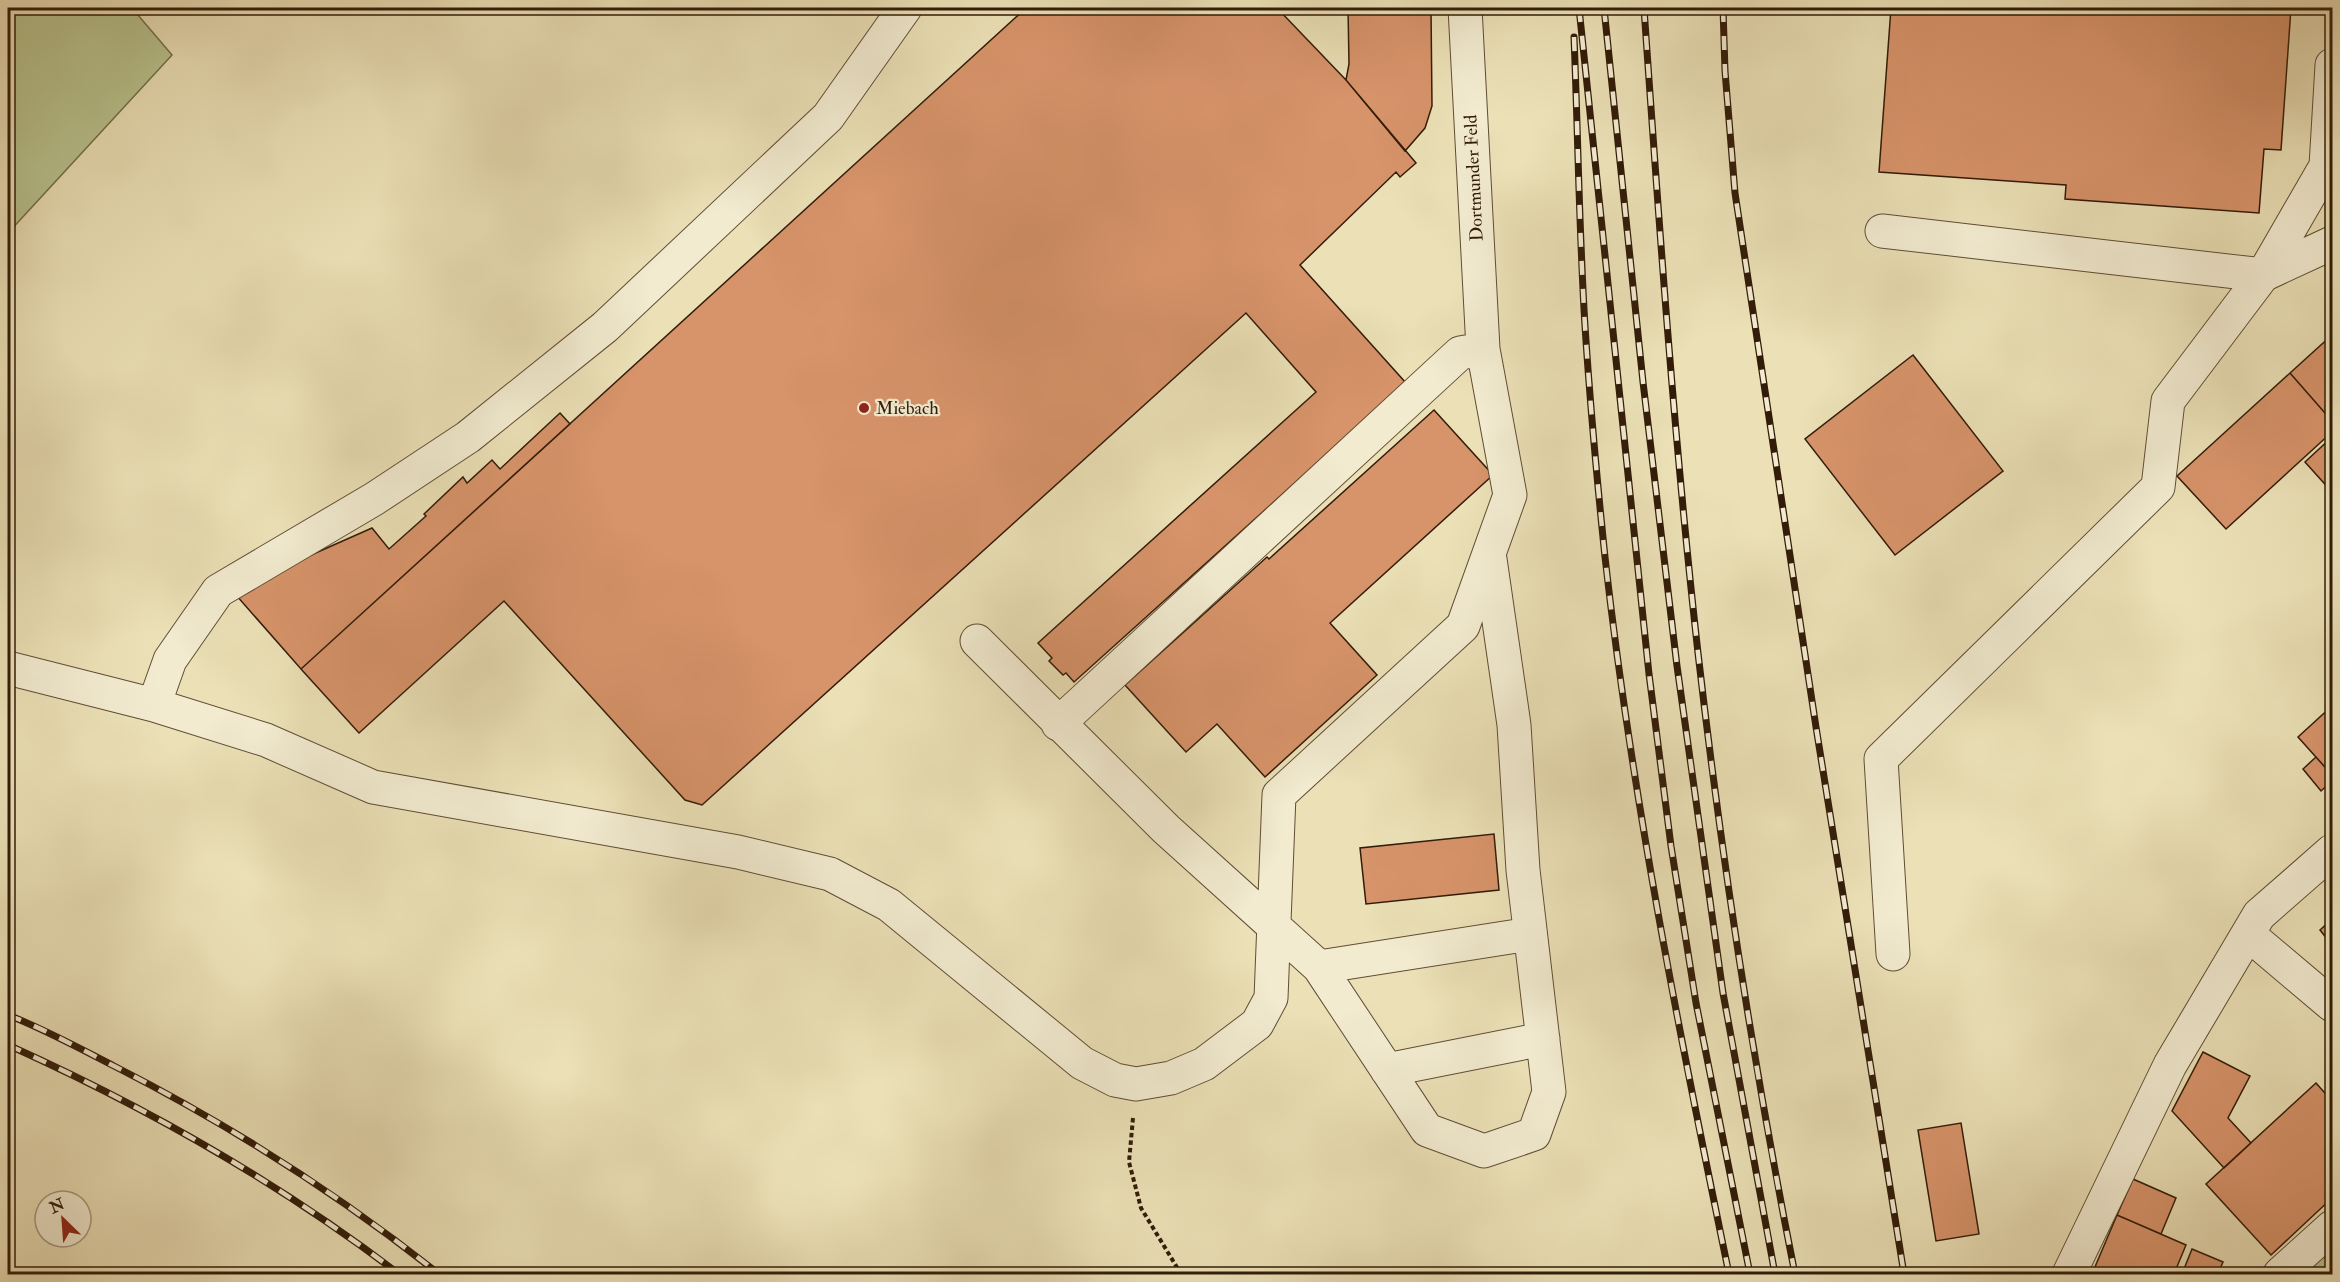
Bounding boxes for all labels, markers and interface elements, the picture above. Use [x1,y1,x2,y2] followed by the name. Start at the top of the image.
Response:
[1459,114,1489,242] street label: Dortmunder Feld
[876,397,939,420] place label: Miebach
[857,401,871,415] marker: Miebach
[33,1189,93,1249] north arrow
[45,1194,68,1219] text: N

